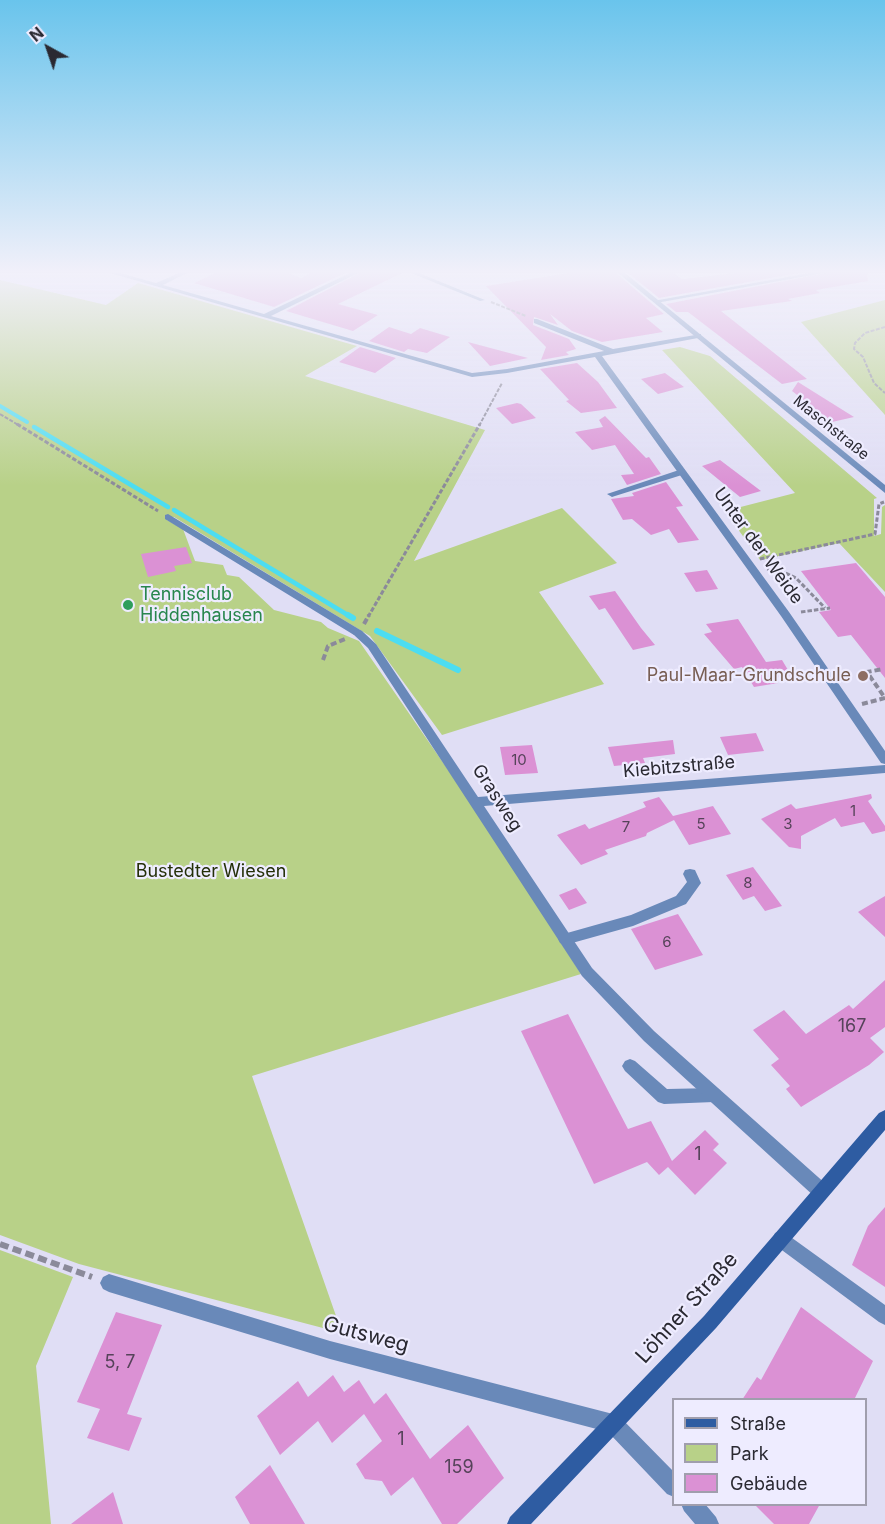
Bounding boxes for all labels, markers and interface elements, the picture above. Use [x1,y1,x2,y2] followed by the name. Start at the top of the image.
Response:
[18,18,78,78] north arrow
[25,23,48,46] text: N
[790,392,872,464] street label: Maschstraße
[709,484,807,608] street label: Unter der Weide
[140,584,263,626] place label: Tennisclub Hiddenhausen
[121,598,135,612] marker: Tennisclub Hiddenhausen
[647,665,851,687] place label: Paul-Maar-Grundschule
[856,669,870,683] marker: Paul-Maar-Grundschule
[511,751,527,769] house number: 10
[622,751,736,783] street label: Kiebitzstraße
[467,760,527,836] street label: Grasweg
[850,802,856,820] house number: 1
[696,815,706,833] house number: 5
[783,815,793,833] house number: 3
[622,818,630,836] house number: 7
[136,861,286,883] park label: Bustedter Wiesen
[743,874,753,892] house number: 8
[662,933,672,951] house number: 6
[838,1016,866,1038] house number: 167
[694,1144,702,1166] house number: 1
[631,1247,743,1369] street label: Löhner Straße
[320,1311,412,1359] street label: Gutsweg
[105,1352,135,1374] house number: 5, 7
[672,1398,867,1506] legend
[730,1413,786,1434] text: Straße
[397,1429,405,1451] house number: 1
[730,1443,769,1464] text: Park
[444,1457,474,1479] house number: 159
[730,1473,807,1494] text: Gebäude

